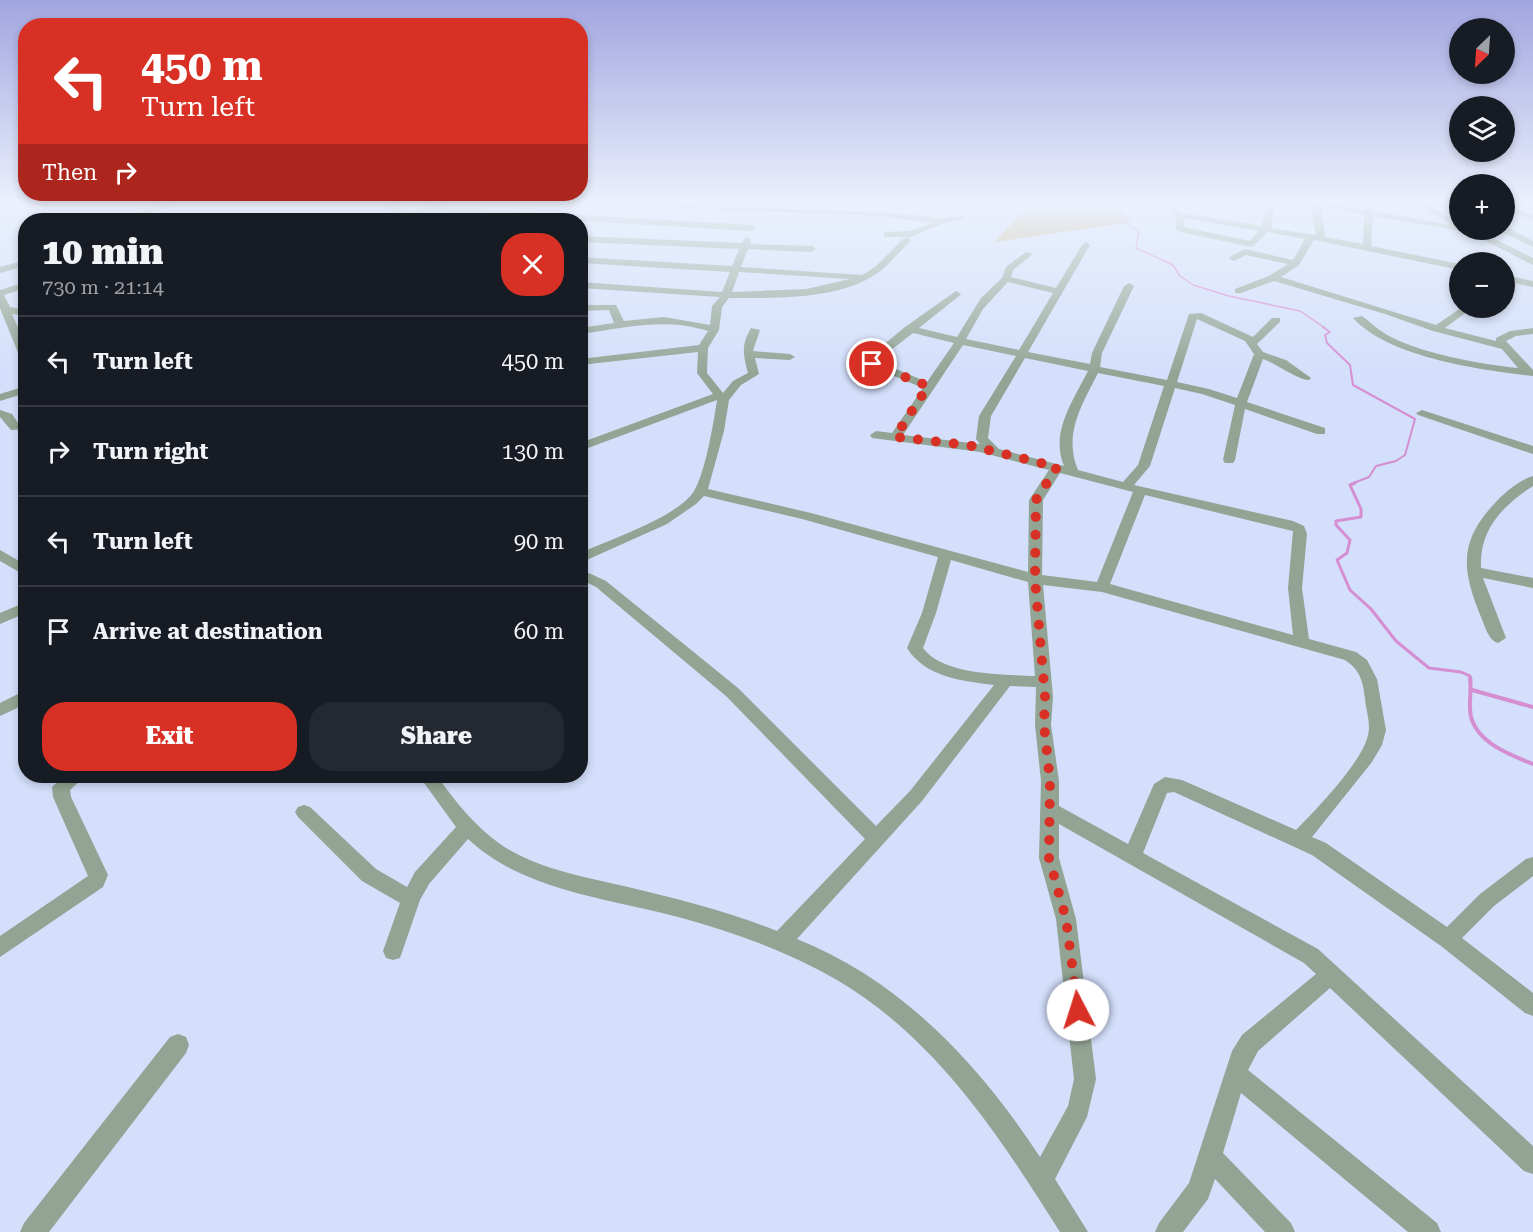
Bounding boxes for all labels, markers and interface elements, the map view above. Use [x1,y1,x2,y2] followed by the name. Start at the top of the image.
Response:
[1449,18,1515,84] north arrow
[1449,18,1515,318] map controls
[141,41,263,90] text: 450 m
[42,42,120,120] icon: left
[141,91,255,123] text: Turn left
[1449,96,1515,162] button: layers
[109,156,142,189] icon: right
[42,160,97,185] text: Then
[1449,174,1515,240] button: +
[42,231,163,273] text: 10 min
[501,233,564,296] button: close
[1449,252,1515,318] button: −
[42,275,164,299] text: 730 m · 21:14
[846,338,897,389] pin
[42,345,75,378] icon: left
[855,347,888,380] icon: arrive
[93,349,193,374] text: Turn left
[501,349,564,374] text: 450 m
[42,435,75,468] icon: right
[93,439,208,464] text: Turn right
[501,439,564,464] text: 130 m
[42,525,75,558] icon: left
[93,529,193,554] text: Turn left
[514,529,564,554] text: 90 m
[42,615,75,648] icon: arrive
[93,619,322,644] text: Arrive at destination
[514,619,564,644] text: 60 m
[42,702,297,771] button: Exit
[309,702,564,771] button: Share
[1046,978,1110,1042] position arrow

